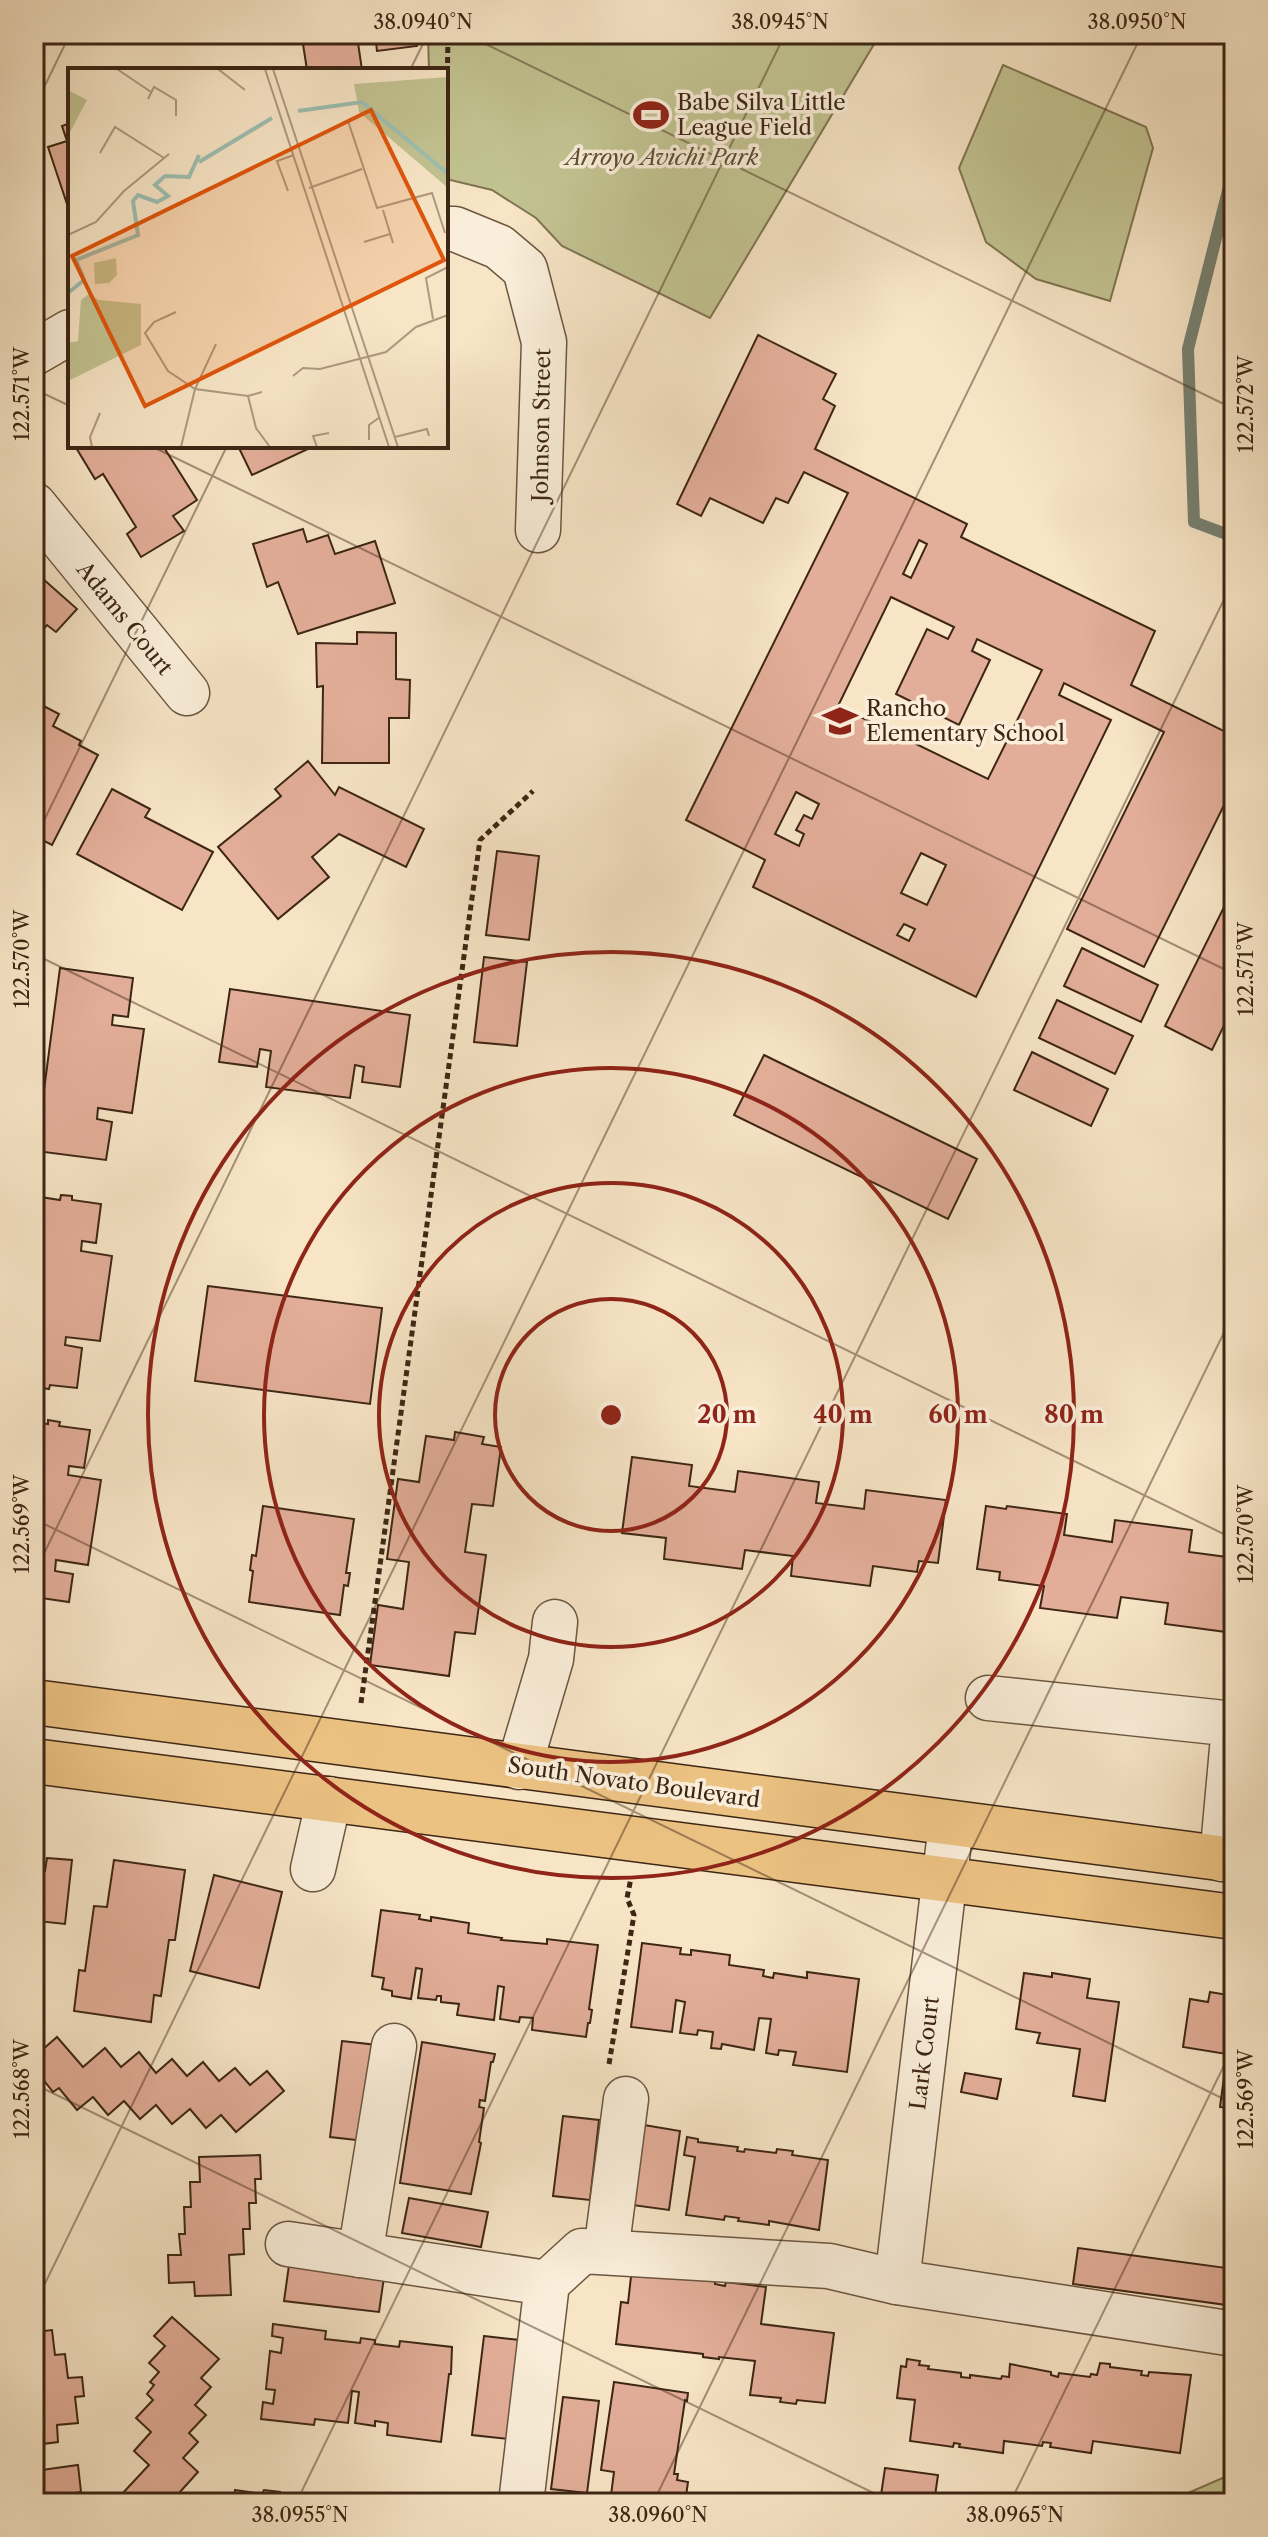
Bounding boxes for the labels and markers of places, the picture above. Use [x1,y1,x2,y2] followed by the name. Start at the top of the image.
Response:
[677,89,846,141] place label: Babe Silva Little League Field
[632,96,670,134] sports icon: Babe Silva Little League Field
[866,695,1065,747] place label: Rancho Elementary School
[821,702,859,740] school or university icon: Rancho Elementary School
[597,1401,625,1429] centre of rings

